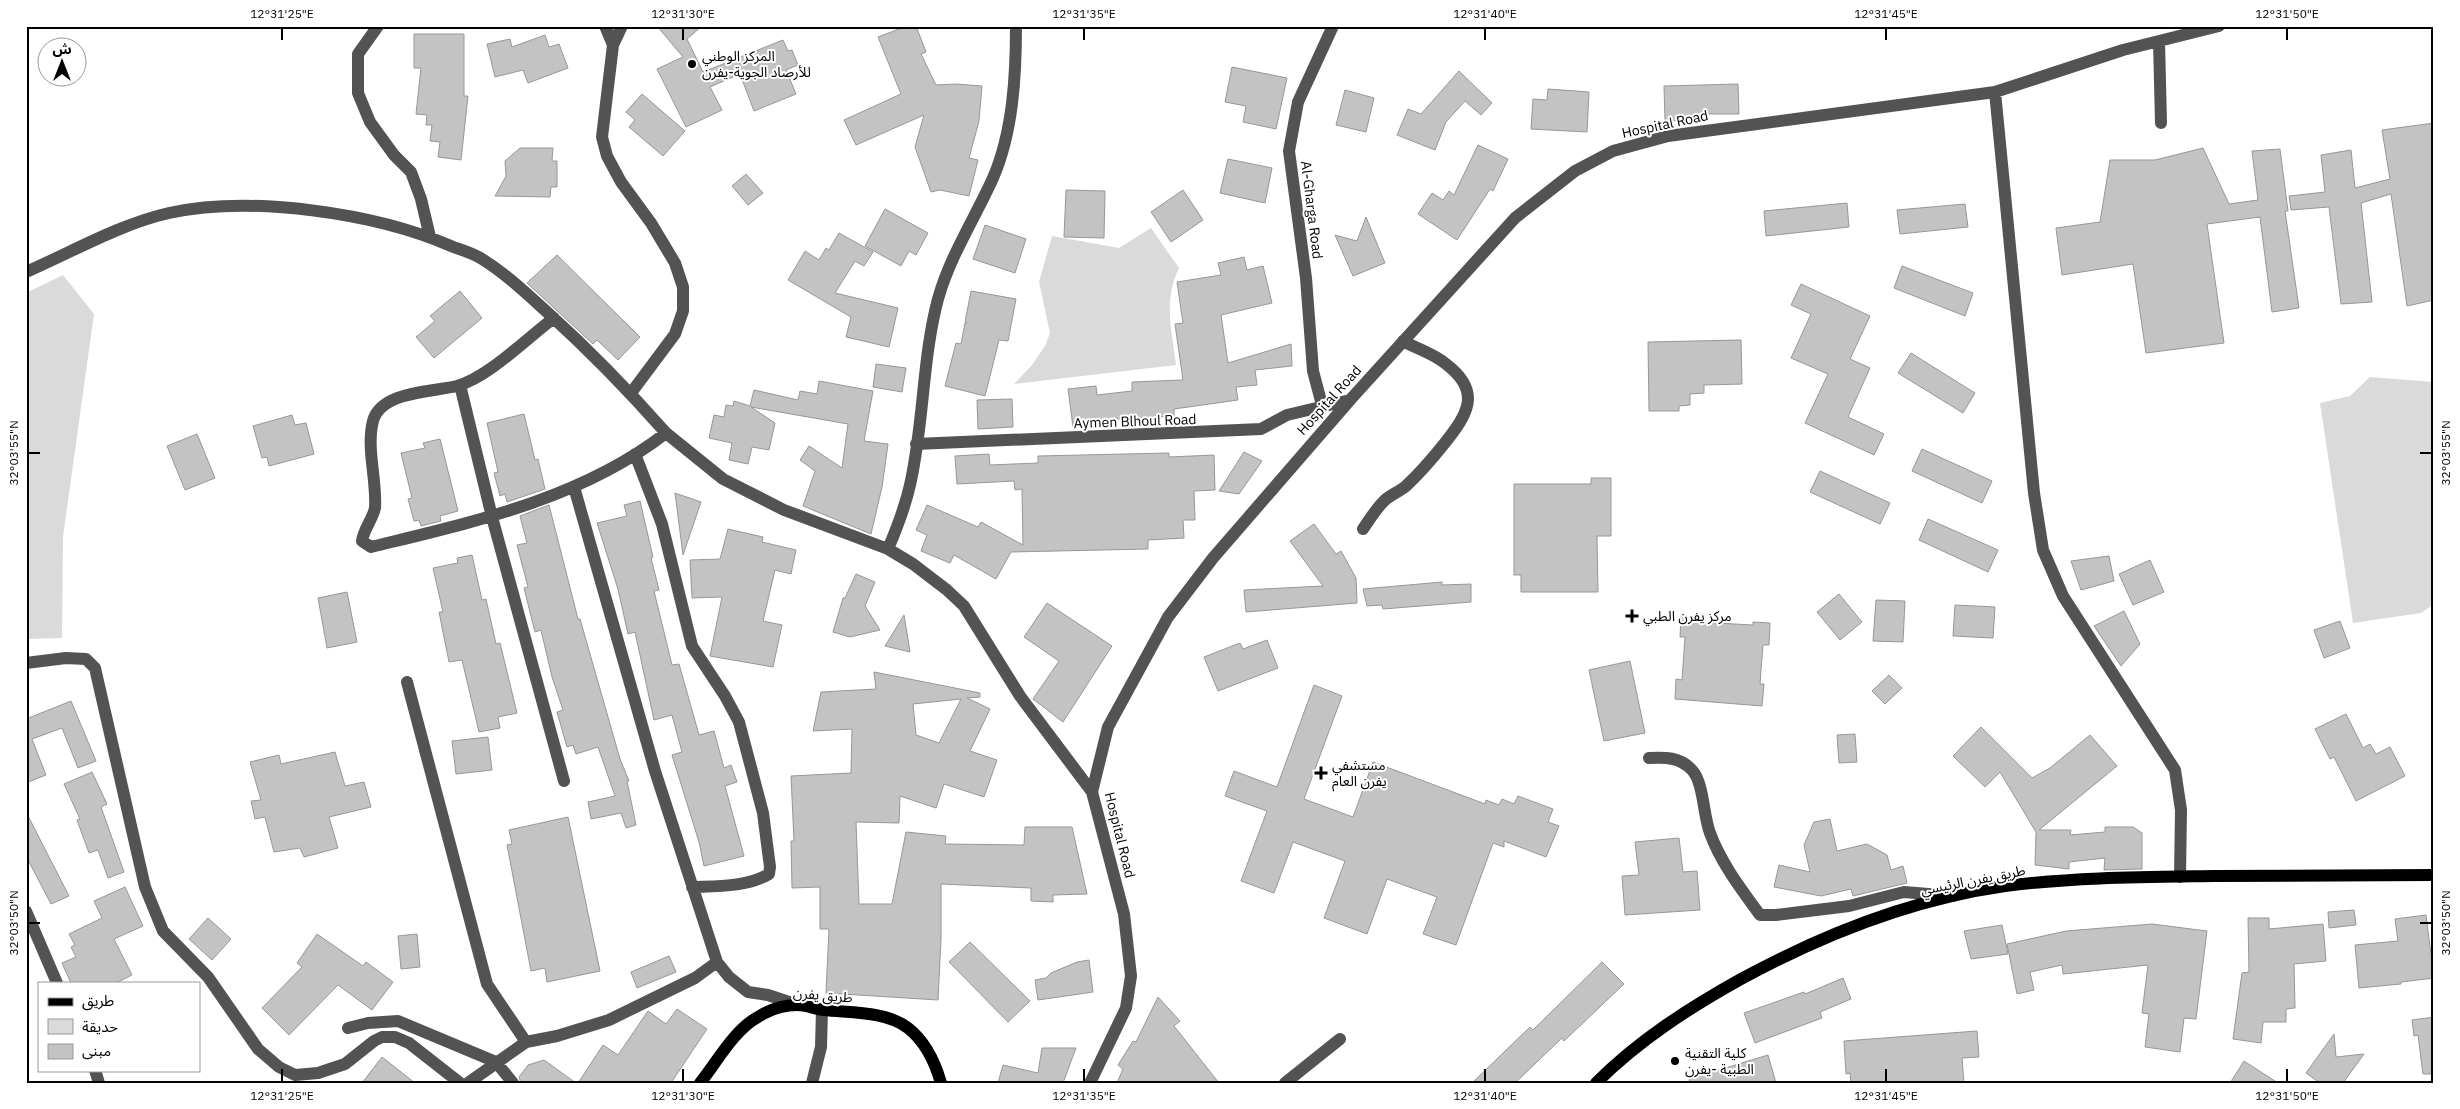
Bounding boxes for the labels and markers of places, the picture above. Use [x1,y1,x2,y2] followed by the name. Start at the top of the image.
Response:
[702,47,811,81] place label: المركز الوطني للأرصاد الجوية-يفرن
[686,58,698,70] marker: المركز الوطني للأرصاد الجوية-يفرن
[1643,607,1732,627] place label: مركز يفرن الطبي
[1625,609,1639,623] marker: مركز يفرن الطبي
[1332,756,1387,792] place label: مستشفي يفرن العام
[1314,766,1328,780] marker: مستشفي يفرن العام
[1685,1044,1754,1078] place label: كلية التقنية الطبية -يفرن
[1669,1055,1681,1067] marker: كلية التقنية الطبية -يفرن

